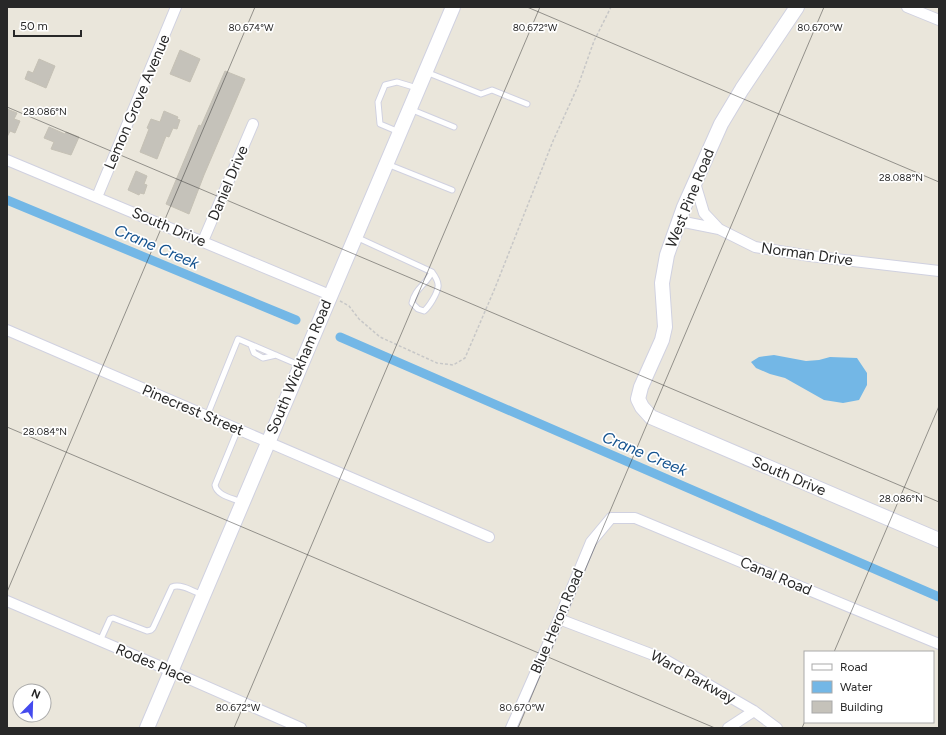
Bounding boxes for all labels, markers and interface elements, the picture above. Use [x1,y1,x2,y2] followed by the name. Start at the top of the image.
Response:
[14,12,81,38] scale bar
[20,19,48,33] text: 50 m
[228,21,274,34] text: 80.674°W
[513,21,558,34] text: 80.672°W
[797,21,843,34] text: 80.670°W
[100,32,174,172] street label: Lemon Grove Avenue
[23,105,67,118] text: 28.086°N
[204,143,252,223] street label: Daniel Drive
[662,146,718,250] street label: West Pine Road
[879,171,923,184] text: 28.088°N
[129,203,209,251] street label: South Drive
[112,220,203,273] water label: Crane Creek
[760,239,854,269] street label: Norman Drive
[263,297,335,437] street label: South Wickham Road
[140,381,247,440] street label: Pinecrest Street
[23,425,67,438] text: 28.084°N
[600,427,691,480] water label: Crane Creek
[749,452,829,500] street label: South Drive
[879,492,923,505] text: 28.086°N
[737,553,815,599] street label: Canal Road
[527,566,587,676] street label: Blue Heron Road
[113,640,195,688] street label: Rodes Place
[647,646,739,708] street label: Ward Parkway
[804,651,934,723] legend
[840,660,868,674] text: Road
[840,680,872,694] text: Water
[12,683,52,723] north arrow
[29,687,42,702] text: N
[840,700,883,714] text: Building
[216,701,261,714] text: 80.672°W
[499,701,545,714] text: 80.670°W

